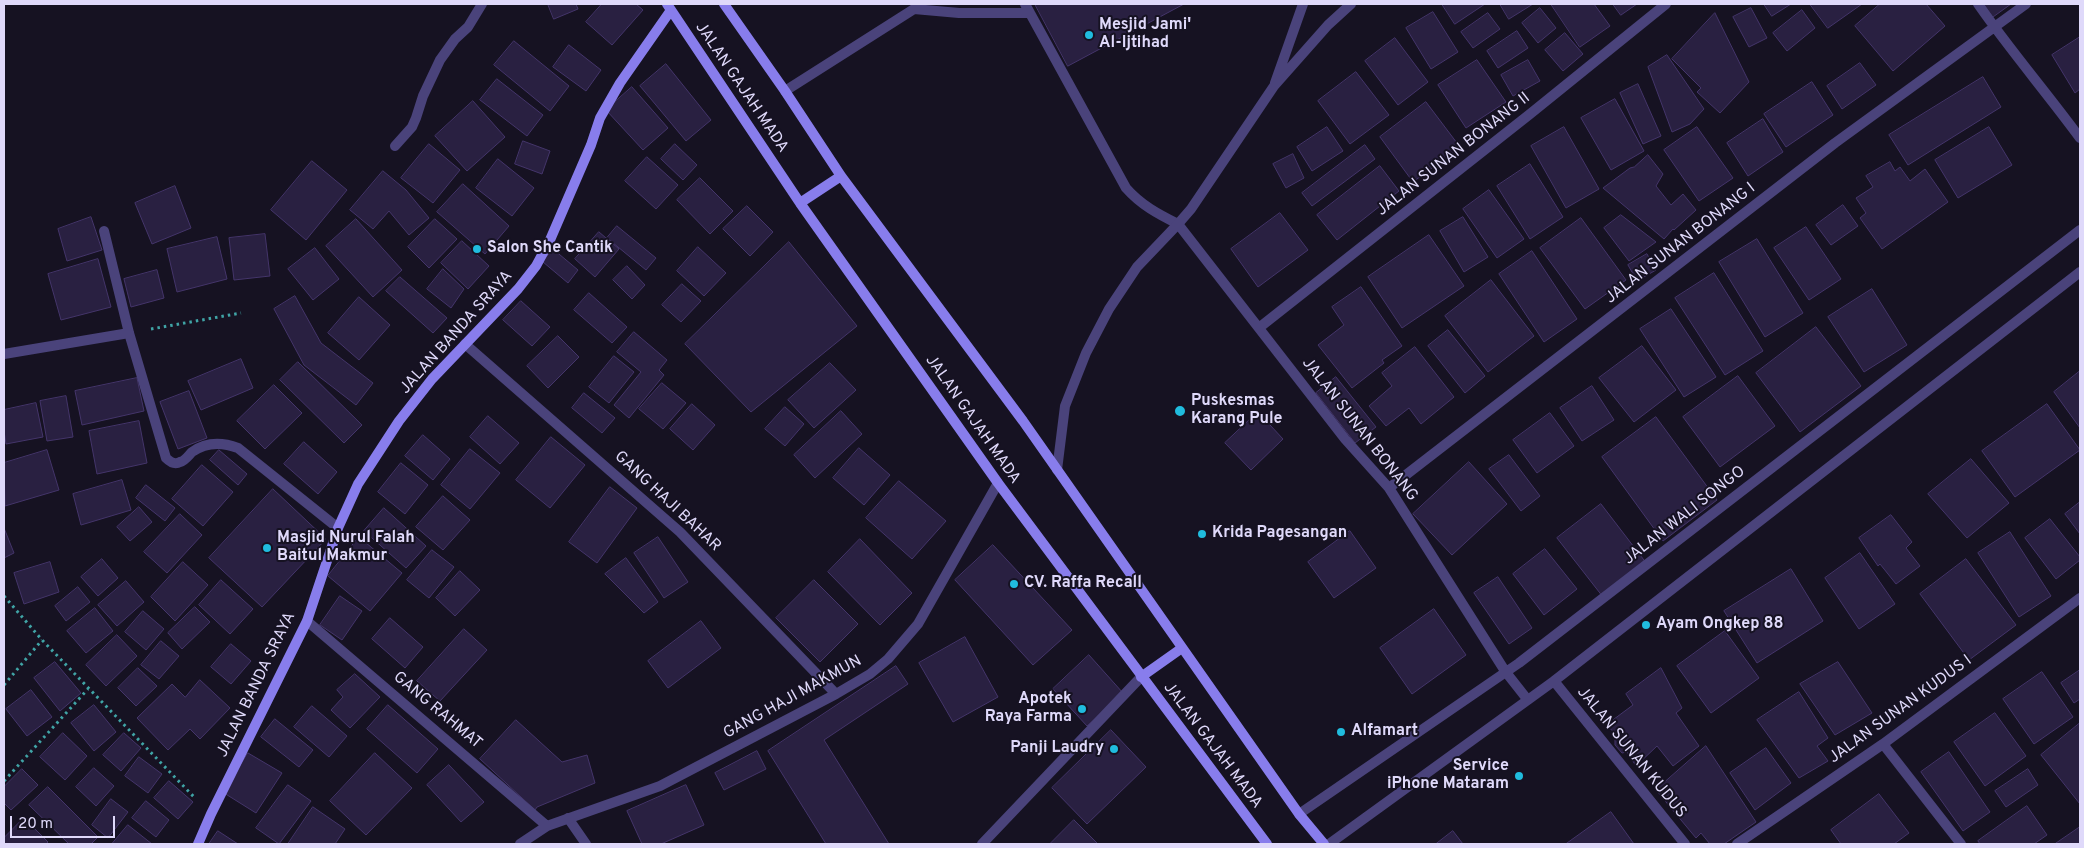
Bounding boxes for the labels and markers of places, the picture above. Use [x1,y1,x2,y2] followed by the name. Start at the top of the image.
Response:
[1099,16,1191,54] place label: Mesjid Jami' Al-Ijtihad
[1083,29,1095,41] marker: Mesjid Jami' Al-Ijtihad
[487,239,613,259] place label: Salon She Cantik
[471,243,483,255] marker: Salon She Cantik
[1191,392,1282,430] place label: Puskesmas Karang Pule
[1173,404,1187,418] marker: Puskesmas Karang Pule
[1212,524,1347,544] place label: Krida Pagesangan
[1196,528,1208,540] marker: Krida Pagesangan
[277,529,415,567] place label: Masjid Nurul Falah Baitul Makmur
[261,542,273,554] marker: Masjid Nurul Falah Baitul Makmur
[1024,574,1142,594] place label: CV. Raffa Recall
[1008,578,1020,590] marker: CV. Raffa Recall
[1656,615,1784,635] place label: Ayam Ongkep 88
[1640,619,1652,631] marker: Ayam Ongkep 88
[985,690,1072,728] place label: Apotek Raya Farma
[1076,703,1088,715] marker: Apotek Raya Farma
[1351,722,1418,742] place label: Alfamart
[1335,726,1347,738] marker: Alfamart
[1010,739,1104,759] place label: Panji Laudry
[1108,743,1120,755] marker: Panji Laudry
[1387,757,1509,795] place label: Service iPhone Mataram
[1513,770,1525,782] marker: Service iPhone Mataram

